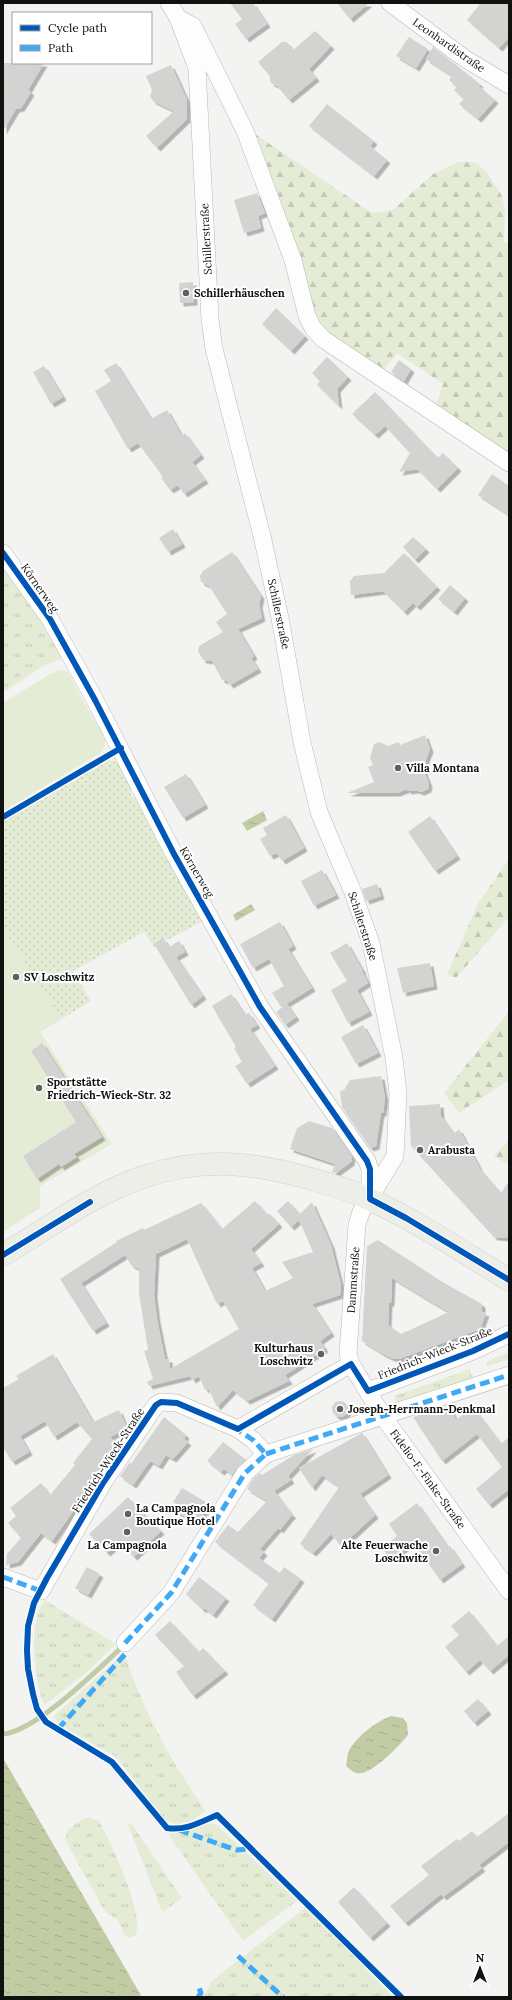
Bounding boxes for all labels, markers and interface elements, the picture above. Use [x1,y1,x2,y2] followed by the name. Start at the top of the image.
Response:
[12,12,152,64] legend
[410,15,488,75] street label: Leonhardistraße
[48,20,107,35] text: Cycle path
[48,40,73,55] text: Path
[197,203,215,275] street label: Schillerstraße
[194,286,285,300] place label: Schillerhäuschen
[181,288,191,298] marker: Schillerhäuschen
[18,561,63,616] street label: Körnerweg
[265,577,293,651] street label: Schillerstraße
[406,761,480,775] place label: Villa Montana
[393,763,403,773] marker: Villa Montana
[177,844,218,901] street label: Körnerweg
[345,890,381,962] street label: Schillerstraße
[24,970,95,984] place label: SV Loschwitz
[11,972,21,982] marker: SV Loschwitz
[47,1075,171,1102] place label: Sportstätte Friedrich-Wieck-Str. 32
[34,1083,44,1093] marker: Sportstätte Friedrich-Wieck-Str. 32
[428,1143,475,1157] place label: Arabusta
[415,1145,425,1155] marker: Arabusta
[344,1246,362,1314] street label: Dammstraße
[376,1324,494,1382] street label: Friedrich-Wieck-Straße
[254,1341,313,1368] place label: Kulturhaus Loschwitz
[316,1349,326,1359] marker: Kulturhaus Loschwitz
[348,1402,496,1416] place label: Joseph-Herrmann-Denkmal
[335,1404,345,1414] marker: Joseph-Herrmann-Denkmal
[69,1405,147,1515] street label: Friedrich-Wieck-Straße
[387,1426,469,1532] street label: Fidelio-F.-Finke-Straße
[136,1501,216,1528] place label: La Campagnola Boutique Hotel
[123,1509,133,1519] marker: La Campagnola Boutique Hotel
[122,1527,132,1537] marker: La Campagnola
[87,1538,167,1552] place label: La Campagnola
[341,1538,428,1565] place label: Alte Feuerwache Loschwitz
[431,1546,441,1556] marker: Alte Feuerwache Loschwitz
[460,1948,500,1988] north arrow
[476,1951,485,1965] text: N

